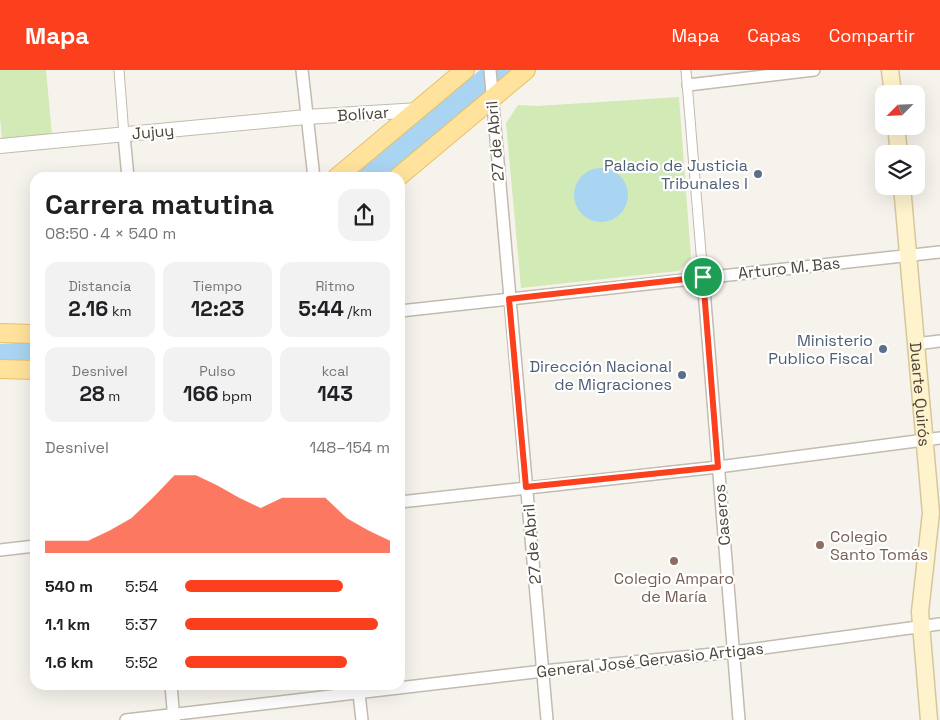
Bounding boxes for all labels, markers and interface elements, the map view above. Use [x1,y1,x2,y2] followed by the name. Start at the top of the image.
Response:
[25,20,89,51] text: Mapa
[671,24,719,47] text: Mapa
[747,24,801,47] text: Capas
[829,24,915,47] text: Compartir
[875,85,925,135] north arrow
[875,85,925,195] map controls
[481,100,509,182] street label: 27 de Abril
[336,102,390,126] street label: Bolívar
[131,120,175,144] street label: Jujuy
[875,145,925,195] button: layers
[604,155,748,194] place label: Palacio de Justicia Tribunales I
[752,168,764,180] marker: Palacio de Justicia Tribunales I
[45,186,274,222] text: Carrera matutina
[338,189,390,241] button: share
[45,223,176,244] text: 08:50 · 4 × 540 m
[737,252,841,284] street label: Arturo M. Bas
[682,256,724,298] pin
[689,263,717,291] icon: arrive
[68,277,131,295] text: Distancia
[193,277,242,295] text: Tiempo
[315,277,355,295] text: Ritmo
[68,295,108,322] text: 2.16
[191,295,244,322] text: 12:23
[298,295,344,322] text: 5:44
[108,302,131,320] text: km
[344,302,372,320] text: /km
[768,330,873,369] place label: Ministerio Publico Fiscal
[905,341,936,447] street label: Duarte Quirós
[877,343,889,355] marker: Ministerio Publico Fiscal
[529,356,672,395] place label: Dirección Nacional de Migraciones
[72,362,128,380] text: Desnivel
[199,362,236,380] text: Pulso
[322,362,349,380] text: kcal
[676,369,688,381] marker: Dirección Nacional de Migraciones
[79,380,105,407] text: 28
[183,380,218,407] text: 166
[317,380,353,407] text: 143
[105,387,120,405] text: m
[218,387,252,405] text: bpm
[45,437,109,458] text: Desnivel
[309,437,390,458] text: 148–154 m
[709,484,735,546] street label: Caseros
[518,503,546,585] street label: 27 de Abril
[830,526,928,565] place label: Colegio Santo Tomás
[814,539,826,551] marker: Colegio Santo Tomás
[668,555,680,567] marker: Colegio Amparo de María
[614,568,734,607] place label: Colegio Amparo de María
[45,576,93,597] text: 540 m
[125,576,158,597] text: 5:54
[45,614,90,635] text: 1.1 km
[125,614,157,635] text: 5:37
[535,638,765,682] street label: General José Gervasio Artigas
[45,652,93,673] text: 1.6 km
[125,652,158,673] text: 5:52

